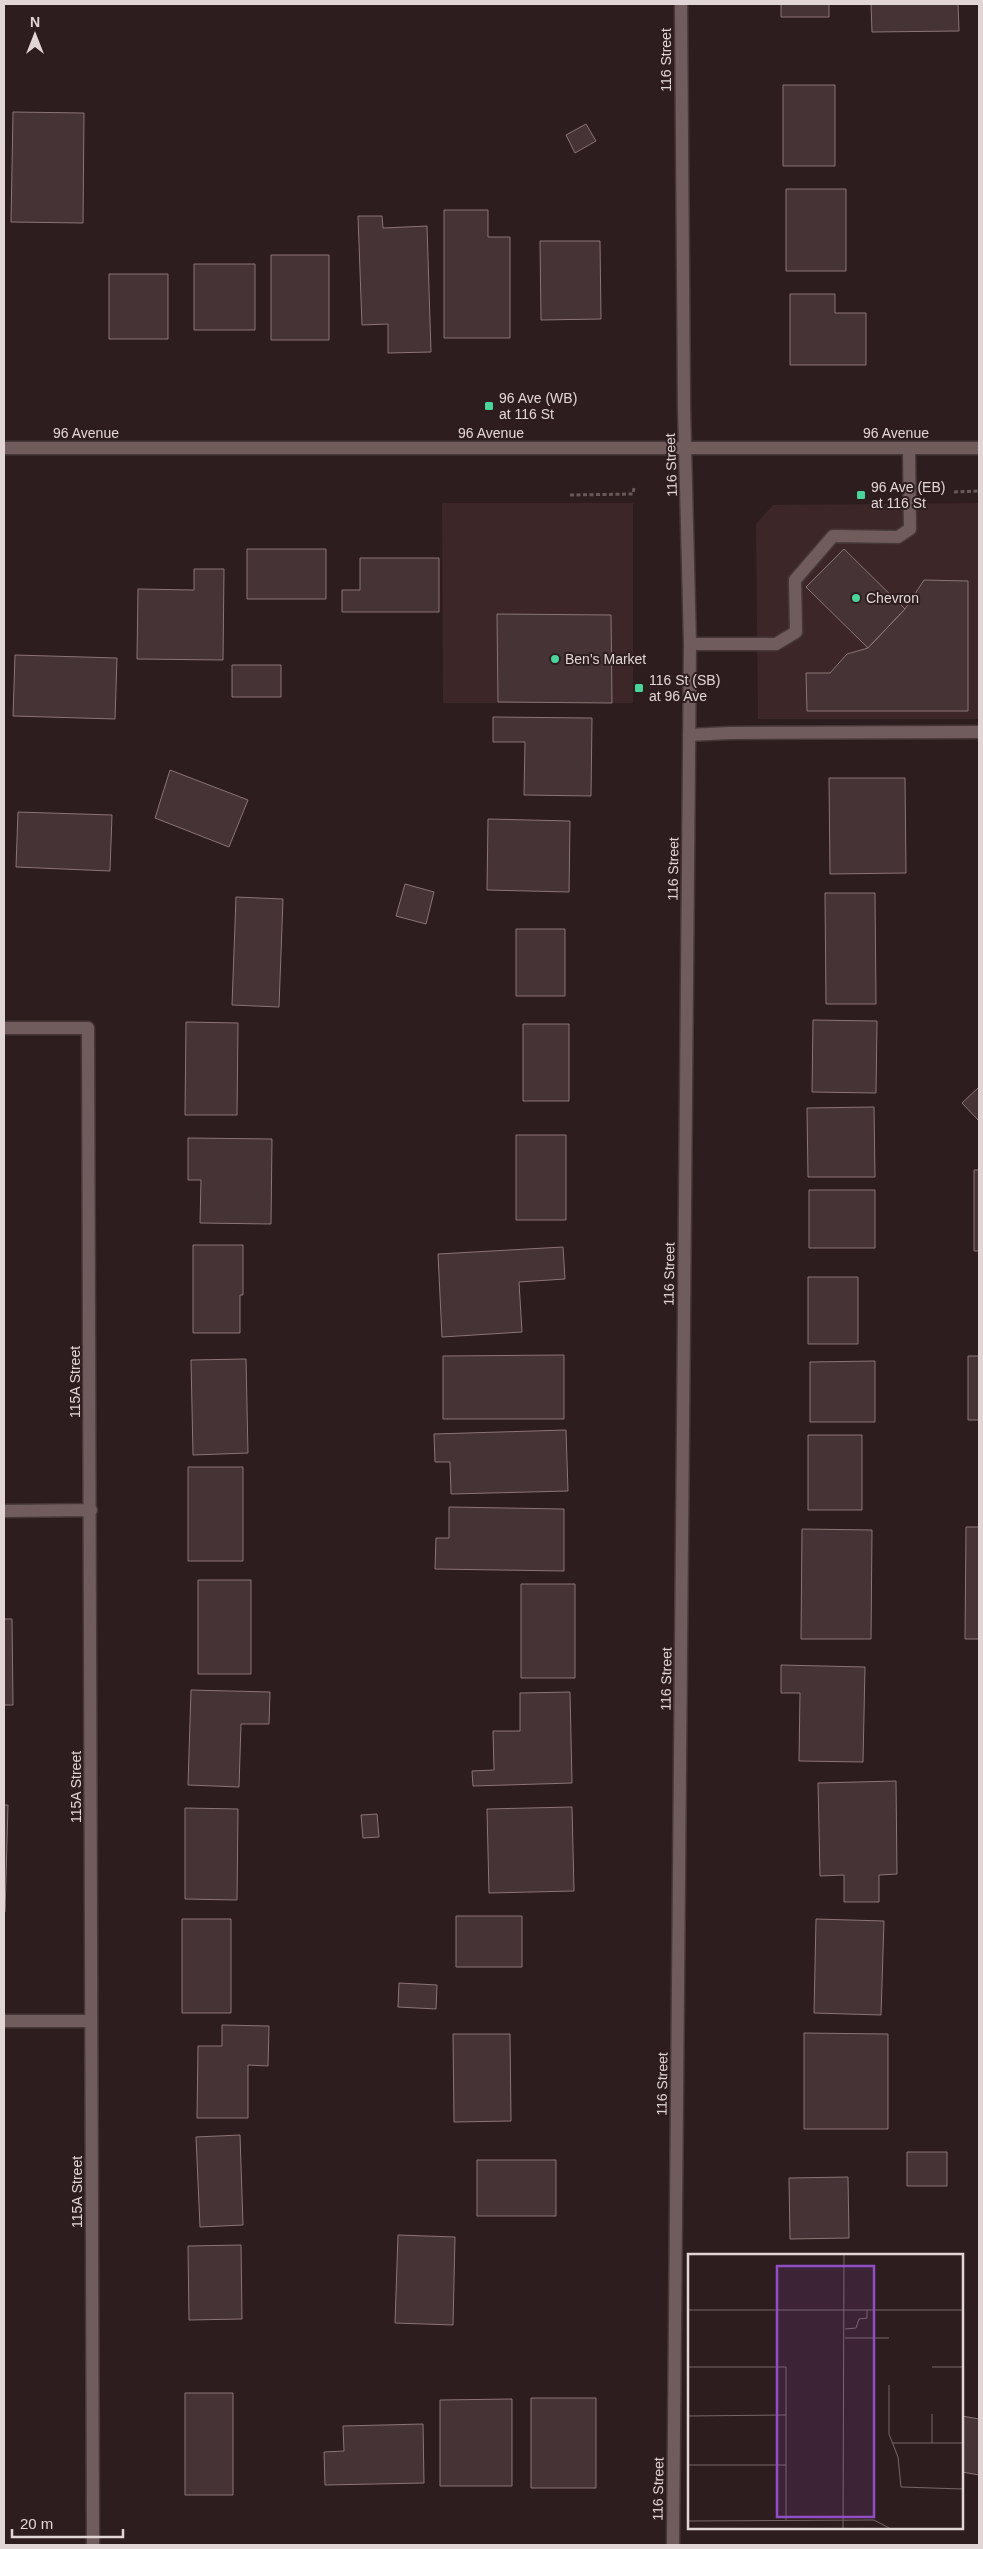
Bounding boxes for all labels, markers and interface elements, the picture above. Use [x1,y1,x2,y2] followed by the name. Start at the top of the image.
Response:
[10,10,60,60] north arrow
[30,14,40,30] text: N
[658,28,674,92] street label: 116 Street
[499,390,577,422] place label: 96 Ave (WB) at 116 St
[483,400,495,412] marker: 96 Ave (WB) at 116 St
[53,425,119,441] street label: 96 Avenue
[458,425,524,441] street label: 96 Avenue
[863,425,929,441] street label: 96 Avenue
[662,433,680,497] street label: 116 Street
[871,479,945,511] place label: 96 Ave (EB) at 116 St
[855,489,867,501] marker: 96 Ave (EB) at 116 St
[866,590,919,606] place label: Chevron
[850,592,862,604] marker: Chevron
[565,651,646,667] place label: Ben's Market
[549,653,561,665] marker: Ben's Market
[649,672,720,704] place label: 116 St (SB) at 96 Ave
[633,682,645,694] marker: 116 St (SB) at 96 Ave
[664,837,682,901] street label: 116 Street
[660,1242,678,1306] street label: 116 Street
[67,1346,83,1418] street label: 115A Street
[657,1647,675,1711] street label: 116 Street
[68,1751,84,1823] street label: 115A Street
[653,2052,671,2116] street label: 116 Street
[69,2156,85,2228] street label: 115A Street
[688,2254,963,2529] inset map
[649,2457,667,2521] street label: 116 Street
[12,2506,124,2538] scale bar
[20,2515,53,2532] text: 20 m

